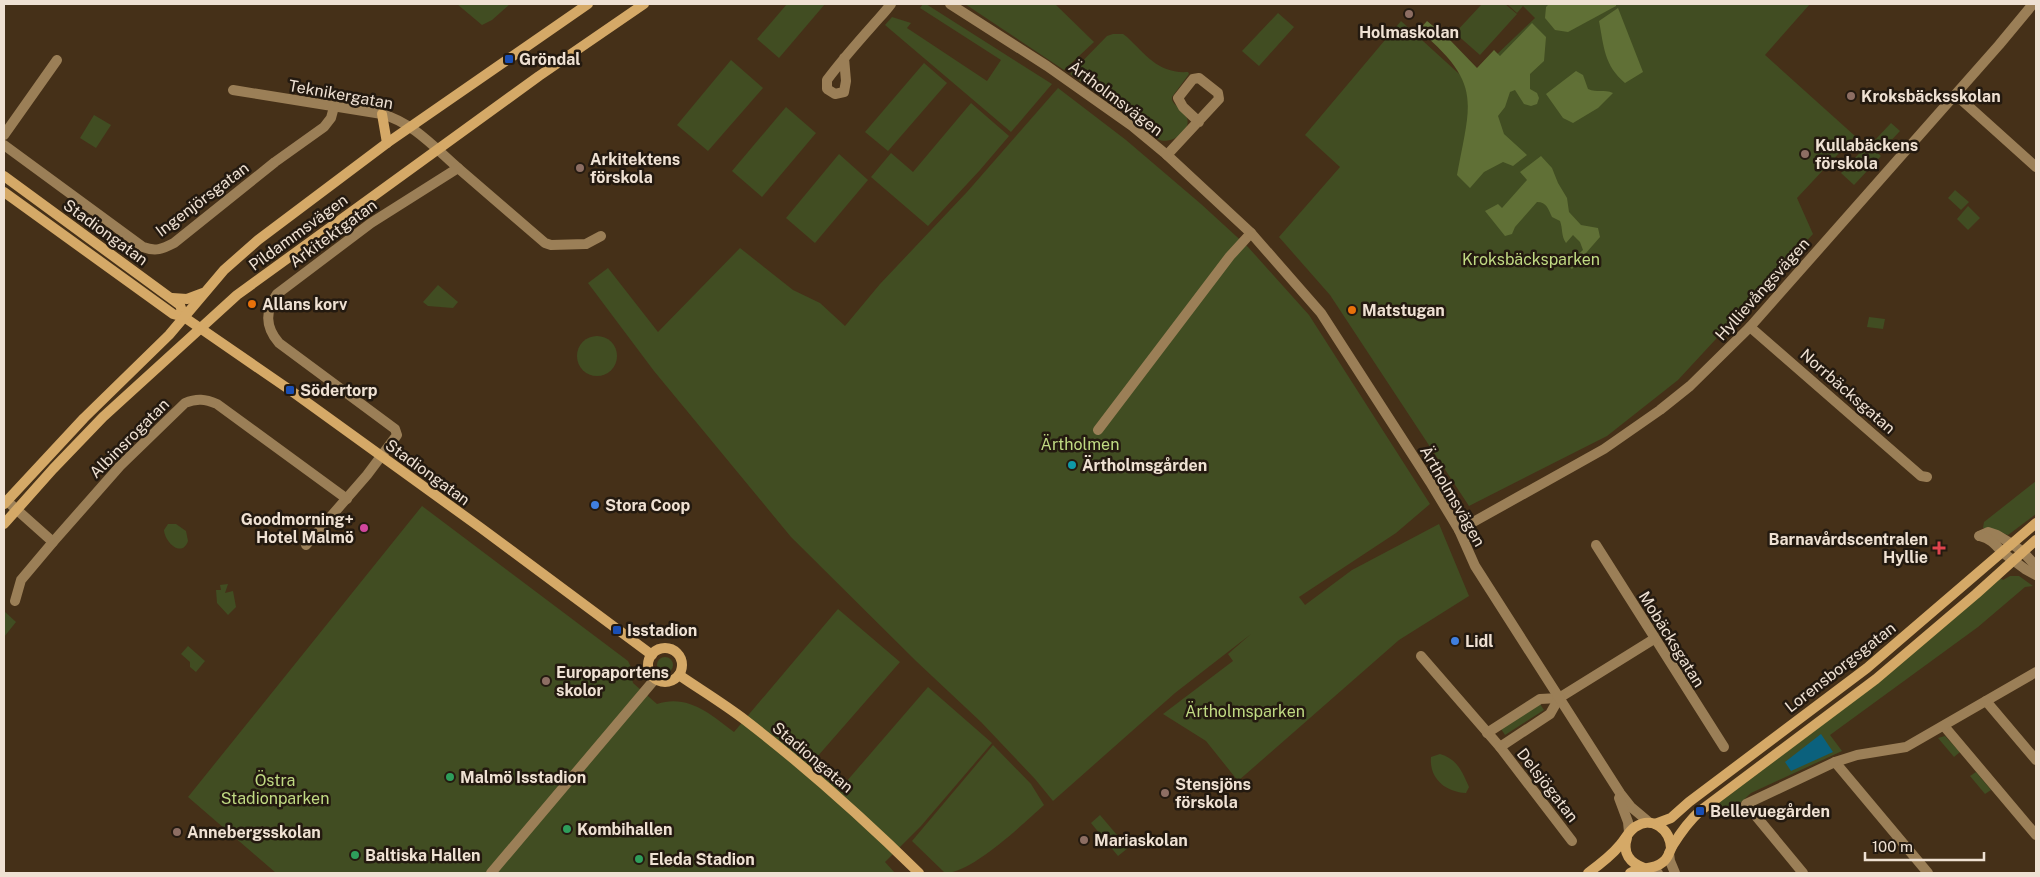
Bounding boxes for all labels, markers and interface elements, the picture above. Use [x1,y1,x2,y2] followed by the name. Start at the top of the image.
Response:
[1403,8,1415,20] marker: Holmaskolan
[1359,23,1459,42] place label: Holmaskolan
[519,50,580,69] place label: Gröndal
[503,53,515,65] marker: Gröndal
[1065,56,1167,140] street label: Ärtholmsvägen
[287,76,395,113] street label: Teknikergatan
[1861,87,2001,106] place label: Kroksbäcksskolan
[1845,90,1857,102] marker: Kroksbäcksskolan
[1815,136,1918,173] place label: Kullabäckens förskola
[1799,148,1811,160] marker: Kullabäckens förskola
[590,150,680,187] place label: Arkitektens förskola
[152,158,253,241] street label: Ingenjörsgatan
[574,162,586,174] marker: Arkitektens förskola
[245,190,351,275] street label: Pildammsvägen
[60,195,152,269] street label: Stadiongatan
[286,195,381,271] street label: Arkitektgatan
[1711,234,1813,345] street label: Hyllievångsvägen
[1462,250,1600,269] park label: Kroksbäcksparken
[262,295,348,314] place label: Allans korv
[246,298,258,310] marker: Allans korv
[1362,301,1445,320] place label: Matstugan
[1346,304,1358,316] marker: Matstugan
[1796,345,1899,438] street label: Norrbäcksgatan
[300,381,378,400] place label: Södertorp
[284,384,296,396] marker: Södertorp
[86,395,173,482] street label: Albinsrogatan
[1041,434,1119,454] park label: Ärtholmen
[382,435,474,509] street label: Stadiongatan
[1416,442,1490,550] street label: Ärtholmsvägen
[1082,455,1207,475] place label: Ärtholmsgården
[1066,459,1078,471] marker: Ärtholmsgården
[605,496,690,515] place label: Stora Coop
[589,499,601,511] marker: Stora Coop
[241,510,354,547] place label: Goodmorning+ Hotel Malmö
[358,522,370,534] marker: Goodmorning+ Hotel Malmö
[1769,530,1928,567] place label: Barnavårdscentralen Hyllie
[1932,541,1946,555] marker: Barnavårdscentralen Hyllie
[1635,588,1709,691] street label: Mobäcksgatan
[1781,618,1899,717] street label: Lorensborgsgatan
[627,621,697,640] place label: Isstadion
[611,624,623,636] marker: Isstadion
[1465,632,1494,651] place label: Lidl
[1449,635,1461,647] marker: Lidl
[556,663,669,700] place label: Europaportens skolor
[540,675,552,687] marker: Europaportens skolor
[1185,701,1305,721] park label: Ärtholmsparken
[768,718,857,797] street label: Stadiongatan
[1513,745,1582,826] street label: Delsjögatan
[460,768,586,787] place label: Malmö Isstadion
[221,770,329,808] park label: Östra Stadionparken
[444,771,456,783] marker: Malmö Isstadion
[1175,775,1251,812] place label: Stensjöns förskola
[1159,787,1171,799] marker: Stensjöns förskola
[1710,802,1830,821] place label: Bellevuegården
[1694,805,1706,817] marker: Bellevuegården
[577,820,673,839] place label: Kombihallen
[187,823,321,842] place label: Annebergsskolan
[561,823,573,835] marker: Kombihallen
[171,826,183,838] marker: Annebergsskolan
[1865,830,1984,862] scale bar
[1094,831,1188,850] place label: Mariaskolan
[1078,834,1090,846] marker: Mariaskolan
[1872,838,1913,855] text: 100 m
[365,846,481,865] place label: Baltiska Hallen
[349,849,361,861] marker: Baltiska Hallen
[649,850,755,869] place label: Eleda Stadion
[633,853,645,865] marker: Eleda Stadion

